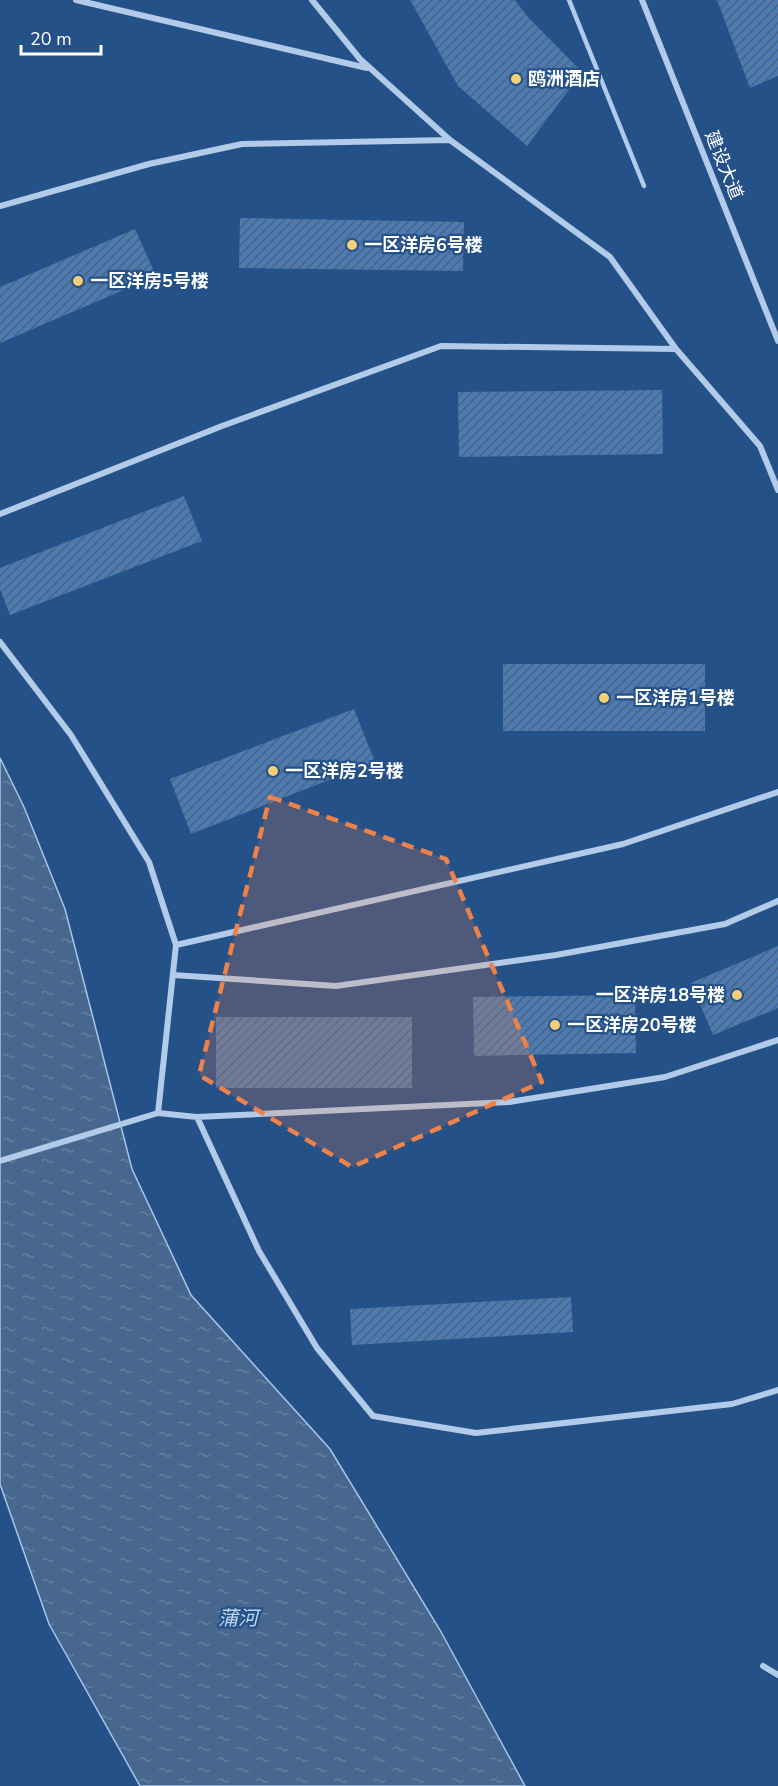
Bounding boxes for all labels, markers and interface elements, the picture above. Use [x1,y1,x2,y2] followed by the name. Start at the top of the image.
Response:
[21,18,100,56] scale bar
[30,27,72,51] text: 20 m
[528,67,600,91] place label: 鸥洲酒店
[509,72,523,86] marker: 鸥洲酒店
[699,127,749,203] street label: 建设大道
[364,233,483,257] place label: 一区洋房6号楼
[345,238,359,252] marker: 一区洋房6号楼
[90,269,209,293] place label: 一区洋房5号楼
[71,274,85,288] marker: 一区洋房5号楼
[616,686,735,710] place label: 一区洋房1号楼
[597,691,611,705] marker: 一区洋房1号楼
[285,759,404,783] place label: 一区洋房2号楼
[266,764,280,778] marker: 一区洋房2号楼
[595,983,725,1007] place label: 一区洋房18号楼
[730,988,744,1002] marker: 一区洋房18号楼
[567,1013,697,1037] place label: 一区洋房20号楼
[548,1018,562,1032] marker: 一区洋房20号楼
[218,1605,262,1632] water label: 蒲河

